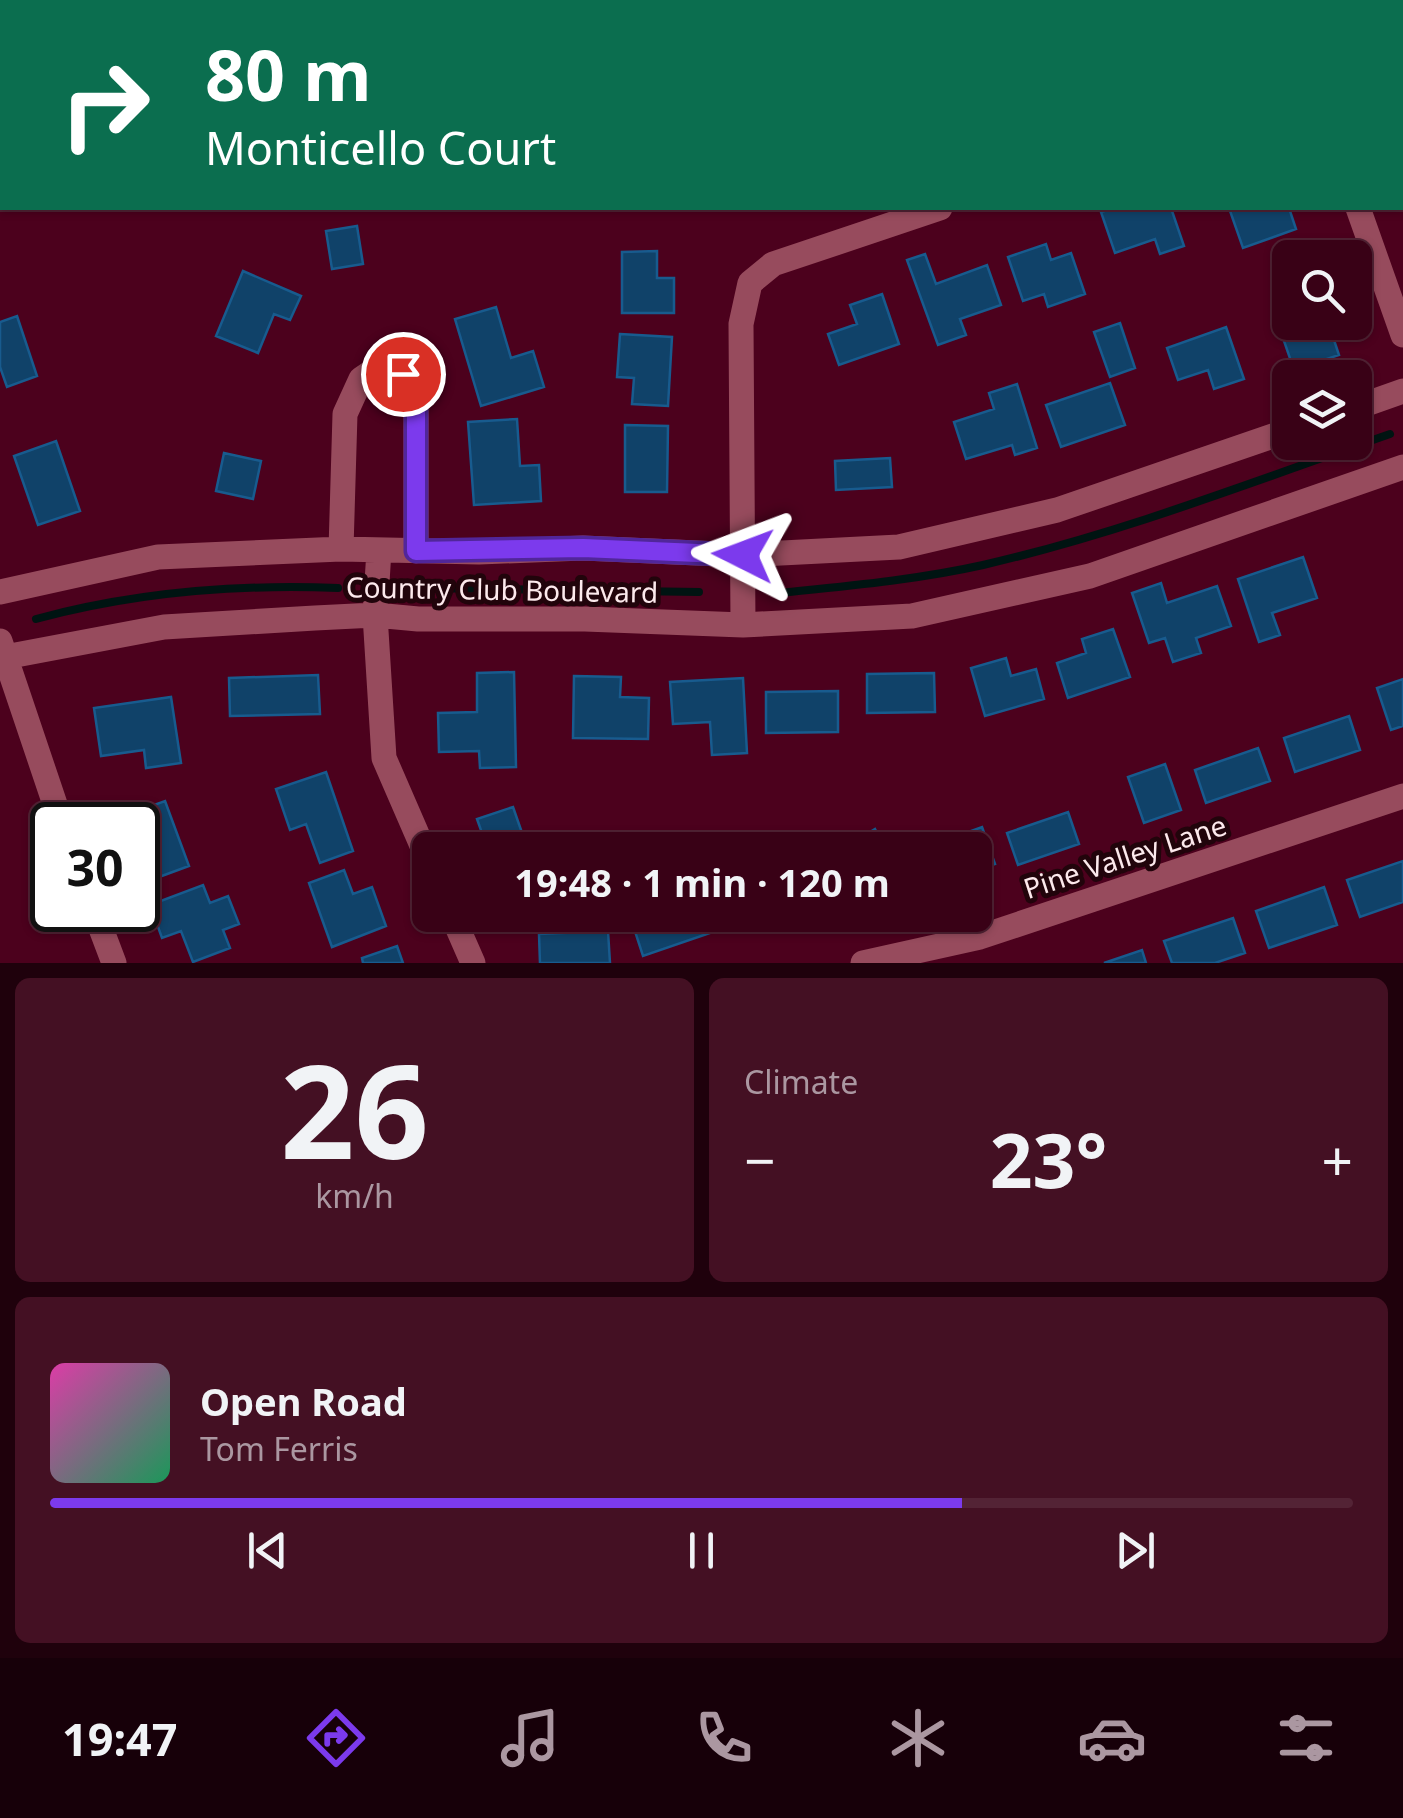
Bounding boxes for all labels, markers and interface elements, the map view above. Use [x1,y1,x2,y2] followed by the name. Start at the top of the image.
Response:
[205,26,372,122] text: 80 m
[40,40,170,170] icon: right
[205,117,556,178] text: Monticello Court
[1272,240,1372,460] map controls
[1272,240,1372,340] button: search
[361,332,446,417] pin
[376,347,431,402] icon: arrive
[1272,360,1372,460] button: layers
[691,503,795,607] position arrow
[346,567,658,611] street label: Country Club Boulevard
[30,802,160,932] speed limit sign: 30
[1018,805,1231,907] street label: Pine Valley Lane
[514,856,890,908] text: 19:48 · 1 min · 120 m
[280,1020,429,1197] text: 26
[744,1060,858,1103] text: Climate
[990,1108,1107,1210] text: 23°
[744,1122,775,1197] text: −
[1322,1122,1353,1197] text: +
[315,1174,394,1217] text: km/h
[200,1375,407,1427] text: Open Road
[200,1427,358,1470] text: Tom Ferris
[240,1523,295,1578] icon: previous
[674,1523,729,1578] icon: pause
[1108,1523,1163,1578] icon: next
[301,1703,371,1773] icon: directions
[495,1703,565,1773] icon: music
[689,1703,759,1773] icon: phone
[883,1703,953,1773] icon: climate
[1077,1703,1147,1773] icon: car
[1271,1703,1341,1773] icon: filters
[62,1708,178,1769] text: 19:47

